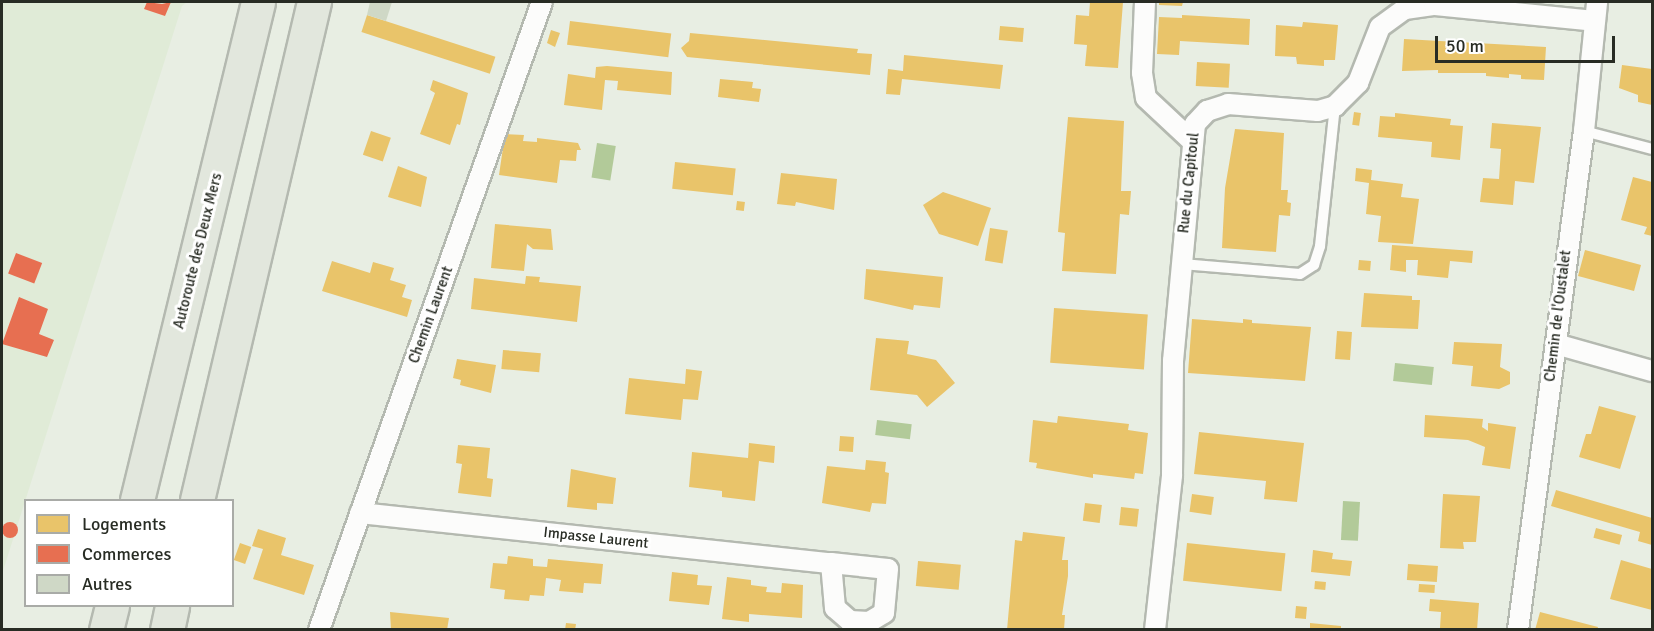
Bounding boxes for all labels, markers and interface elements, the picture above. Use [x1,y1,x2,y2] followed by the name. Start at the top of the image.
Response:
[1438,24,1618,62] scale bar
[1446,35,1484,57] text: 50 m
[1175,132,1203,234] street label: Rue du Capitoul
[170,171,226,331] street label: Autoroute des Deux Mers
[1541,249,1575,383] street label: Chemin de l'Oustalet
[405,264,457,366] street label: Chemin Laurent
[24,499,234,607] legend
[82,513,166,535] text: Logements
[543,524,649,552] street label: Impasse Laurent
[82,543,171,565] text: Commerces
[82,573,132,595] text: Autres

